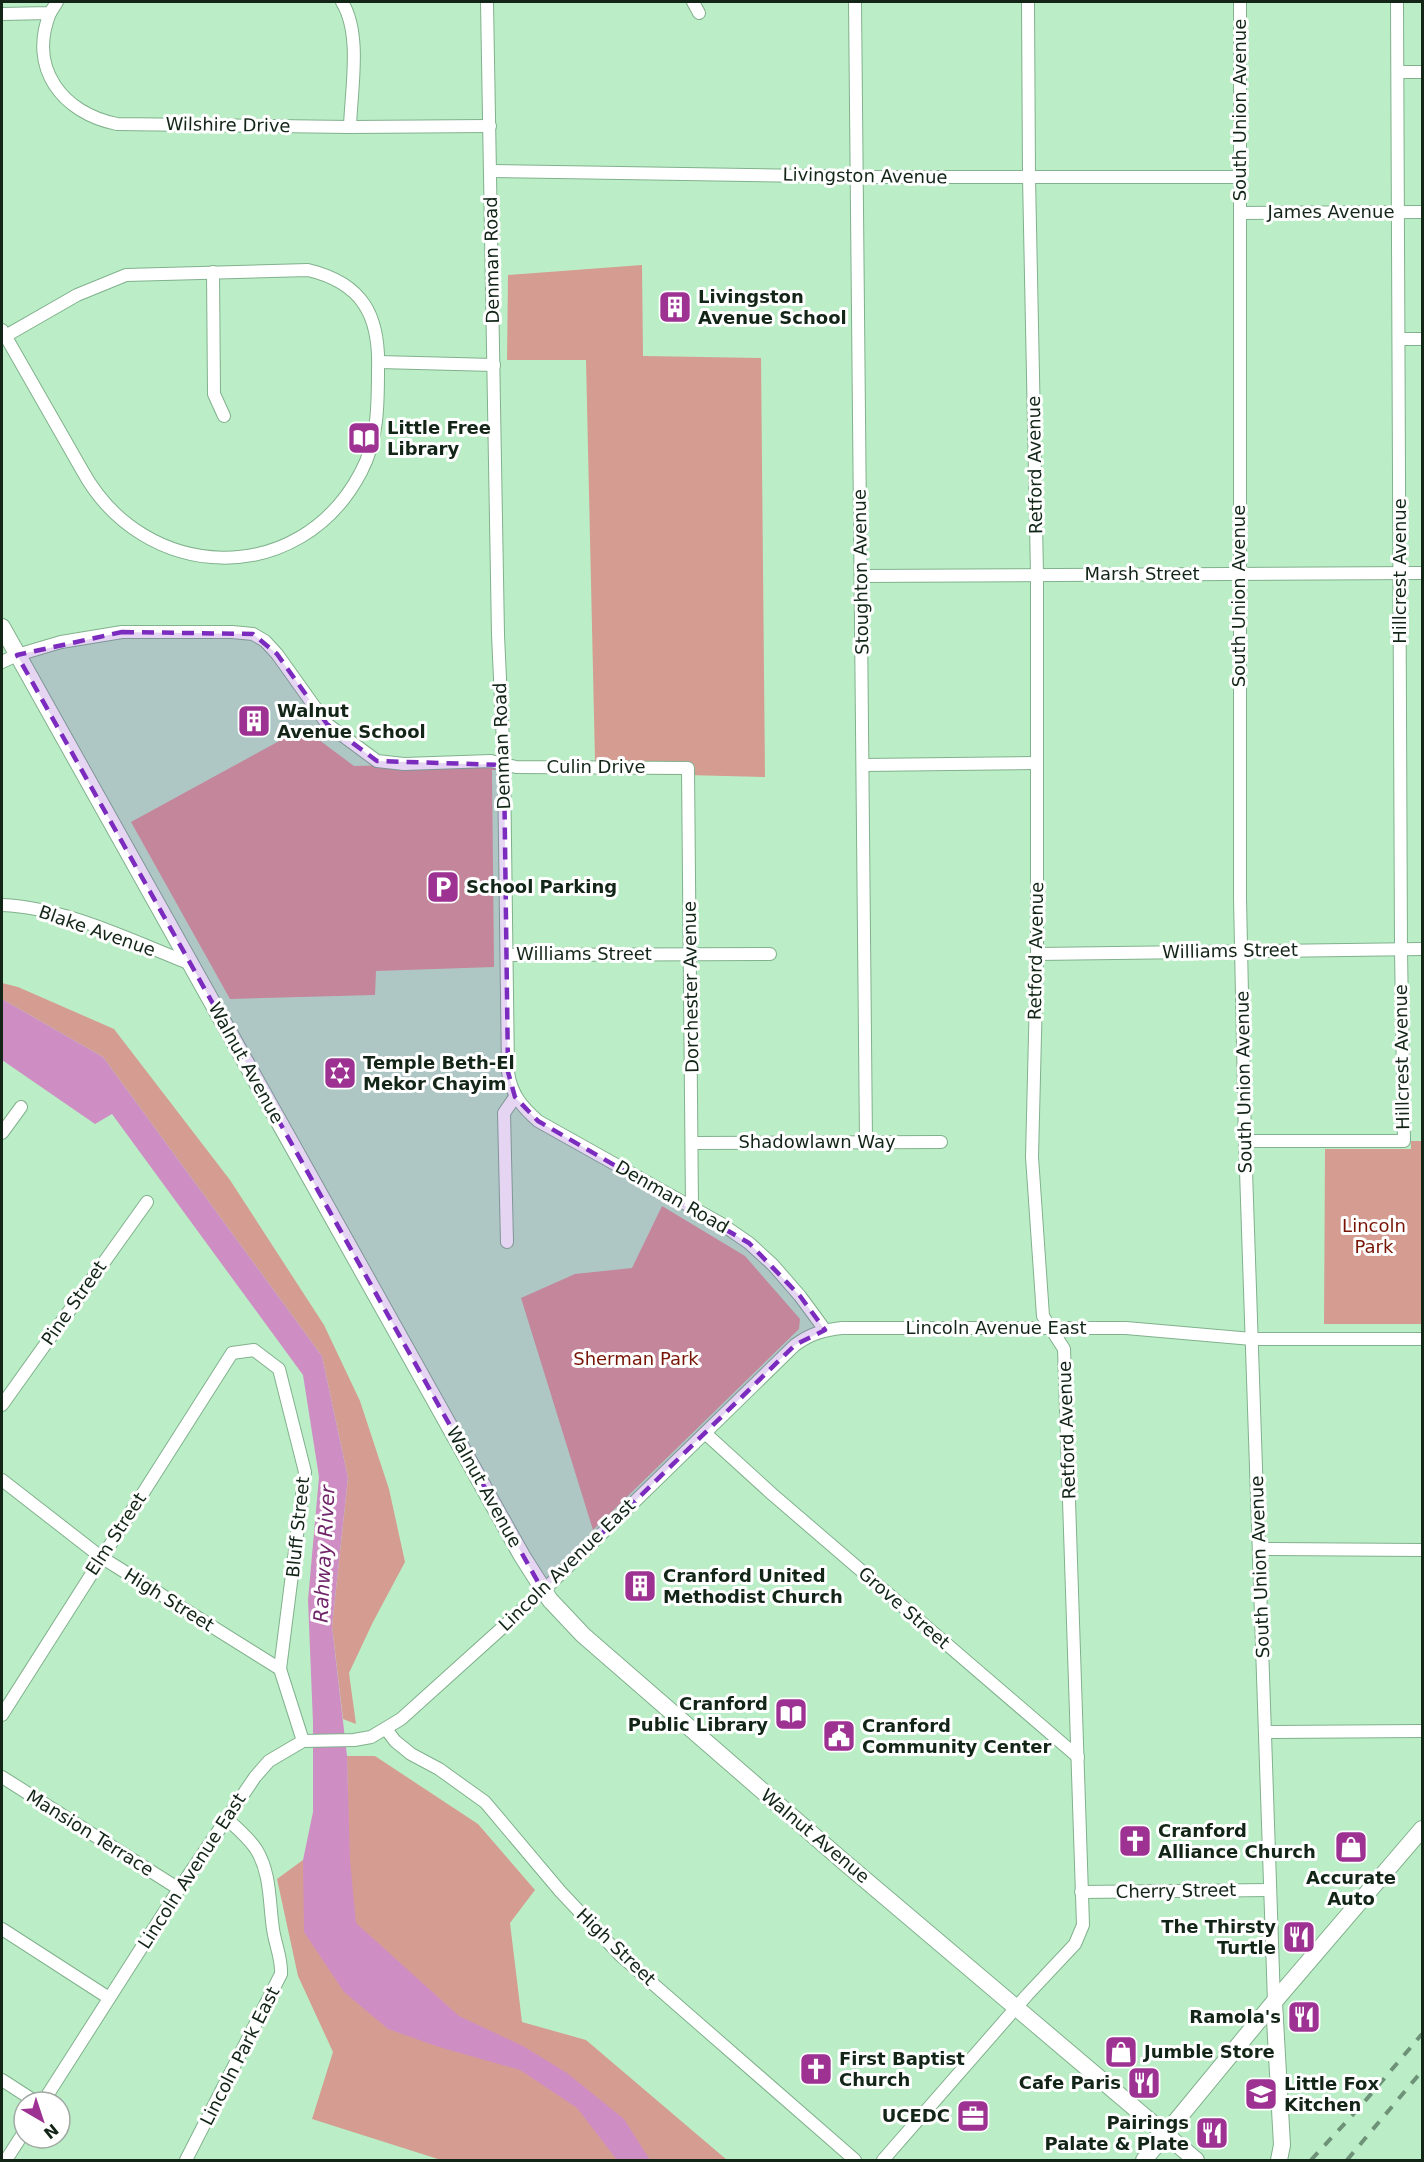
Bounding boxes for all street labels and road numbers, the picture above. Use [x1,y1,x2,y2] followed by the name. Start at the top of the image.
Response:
[1229,19,1250,201] street label: South Union Avenue
[165,113,291,136] street label: Wilshire Drive
[782,164,948,187] street label: Livingston Avenue
[480,196,503,324] street label: Denman Road
[1267,201,1394,222] street label: James Avenue
[1023,396,1046,534] street label: Retford Avenue
[849,489,872,655] street label: Stoughton Avenue
[1389,498,1410,644] street label: Hillcrest Avenue
[1228,505,1249,687] street label: South Union Avenue
[1084,563,1200,584] street label: Marsh Street
[489,682,514,810] street label: Denman Road
[546,756,646,777] street label: Culin Drive
[1024,882,1047,1020] street label: Retford Avenue
[36,901,158,960] street label: Blake Avenue
[679,901,702,1073] street label: Dorchester Avenue
[1162,939,1298,962] street label: Williams Street
[516,943,652,964] street label: Williams Street
[1390,984,1413,1130] street label: Hillcrest Avenue
[1231,991,1256,1173] street label: South Union Avenue
[204,999,288,1127] street label: Walnut Avenue
[738,1131,896,1152] street label: Shadowlawn Way
[612,1156,733,1237] street label: Denman Road
[37,1256,110,1349] street label: Pine Street
[906,1317,1086,1338] street label: Lincoln Avenue East
[1054,1361,1079,1499] street label: Retford Avenue
[442,1423,526,1551] street label: Walnut Avenue
[282,1475,313,1579] street label: Bluff Street
[1246,1475,1273,1659] street label: South Union Avenue
[81,1488,150,1579] street label: Elm Street
[494,1494,639,1635] street label: Lincoln Avenue East
[854,1562,954,1653] street label: Grove Street
[121,1564,218,1635] street label: High Street
[757,1784,874,1887] street label: Walnut Avenue
[23,1785,158,1880] street label: Mansion Terrace
[134,1789,250,1952] street label: Lincoln Avenue East
[1116,1879,1236,1902] street label: Cherry Street
[572,1904,660,1990] street label: High Street
[195,1983,284,2129] street label: Lincoln Park East

